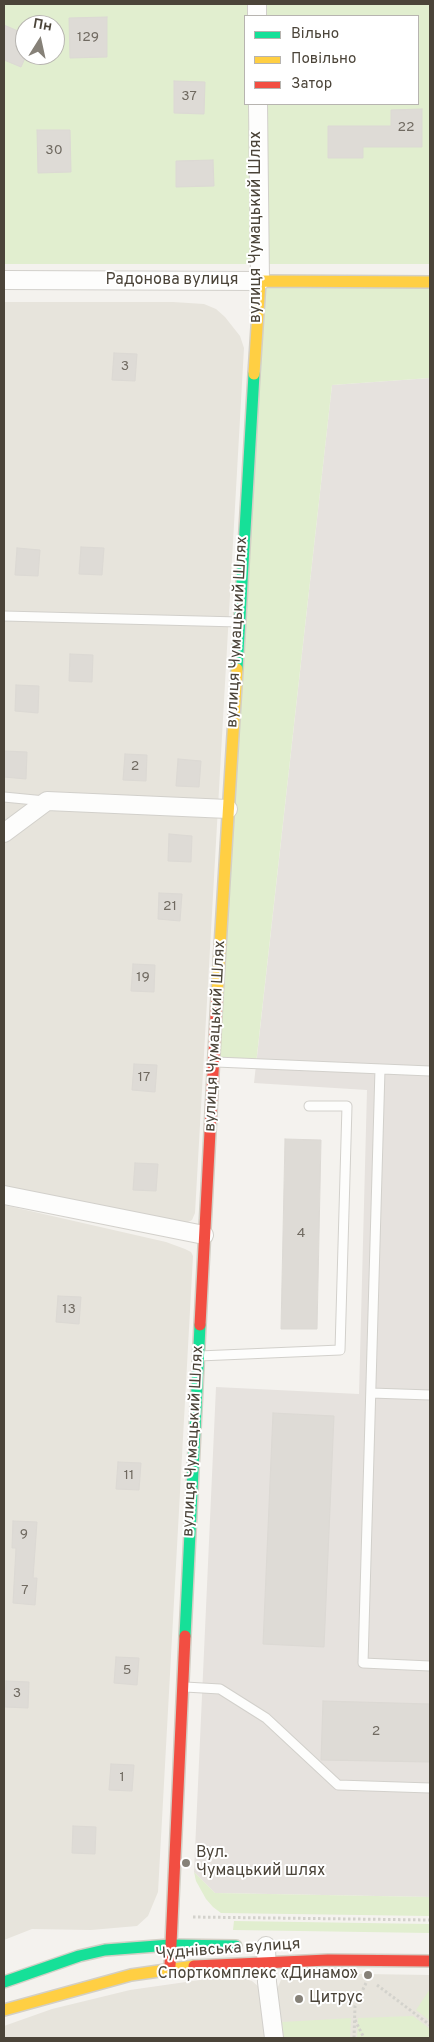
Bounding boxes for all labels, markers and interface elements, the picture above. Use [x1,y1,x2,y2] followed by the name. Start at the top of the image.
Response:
[15,15,65,65] north arrow
[244,15,419,105] legend
[32,16,53,36] text: Пн
[291,25,339,44] text: Вільно
[77,30,99,46] house number: 129
[291,50,356,69] text: Повільно
[291,75,332,94] text: Затор
[181,89,197,105] house number: 37
[397,120,415,136] house number: 22
[247,131,267,323] street label: вулиця Чумацький Шлях
[45,143,63,159] house number: 30
[106,271,238,291] street label: Радонова вулиця
[121,359,129,375] house number: 3
[223,536,253,728] street label: вулиця Чумацький Шлях
[131,759,139,775] house number: 2
[163,899,177,915] house number: 21
[201,940,231,1132] street label: вулиця Чумацький Шлях
[136,970,150,986] house number: 19
[138,1070,150,1086] house number: 17
[297,1226,305,1242] house number: 4
[62,1302,76,1318] house number: 13
[179,1345,209,1537] street label: вулиця Чумацький Шлях
[124,1468,134,1484] house number: 11
[20,1527,28,1543] house number: 9
[21,1583,29,1599] house number: 7
[123,1663,131,1679] house number: 5
[13,1686,21,1702] house number: 3
[372,1724,380,1740] house number: 2
[119,1770,125,1786] house number: 1
[196,1844,325,1882] place label: Вул. Чумацький шлях
[180,1857,192,1869] marker: Вул. Чумацький шлях
[155,1935,301,1965] street label: Чуднівська вулиця
[158,1965,358,1985] place label: Спорткомплекс «Динамо»
[362,1969,374,1981] marker: Спорткомплекс «Динамо»
[309,1989,363,2009] place label: Цитрус
[293,1993,305,2005] marker: Цитрус

